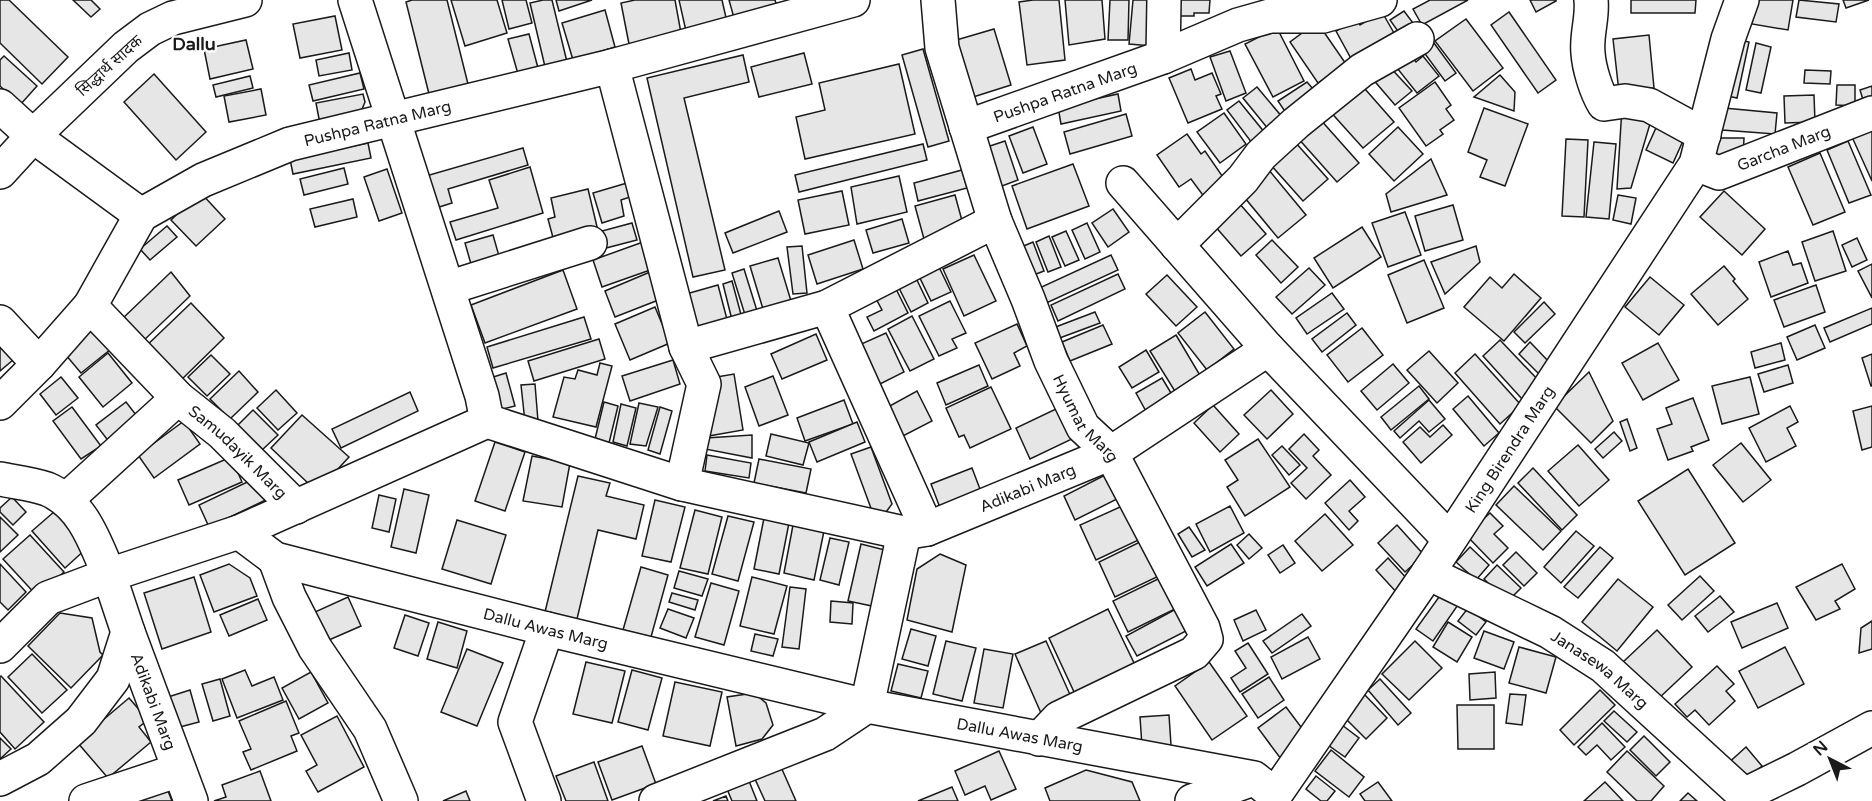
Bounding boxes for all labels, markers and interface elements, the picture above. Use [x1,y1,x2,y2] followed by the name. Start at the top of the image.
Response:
[72,30,147,101] street label: सिद्धार्थ सादक
[172,33,216,55] district label: Dallu
[991,58,1140,127] street label: Pushpa Ratna Marg
[302,96,453,151] street label: Pushpa Ratna Marg
[1734,121,1834,176] street label: Garcha Marg
[1048,371,1123,466] street label: Hyumat Marg
[1461,382,1559,517] street label: King Birendra Marg
[184,401,291,503] street label: Samudayik Marg
[977,460,1079,517] street label: Adikabi Marg
[481,604,610,654] street label: Dallu Awas Marg
[1547,626,1652,714] street label: Janasewa Marg
[126,650,180,753] street label: Adikabi Marg
[955,714,1084,757] street label: Dallu Awas Marg
[1800,729,1860,789] north arrow
[1809,737,1832,760] text: N

